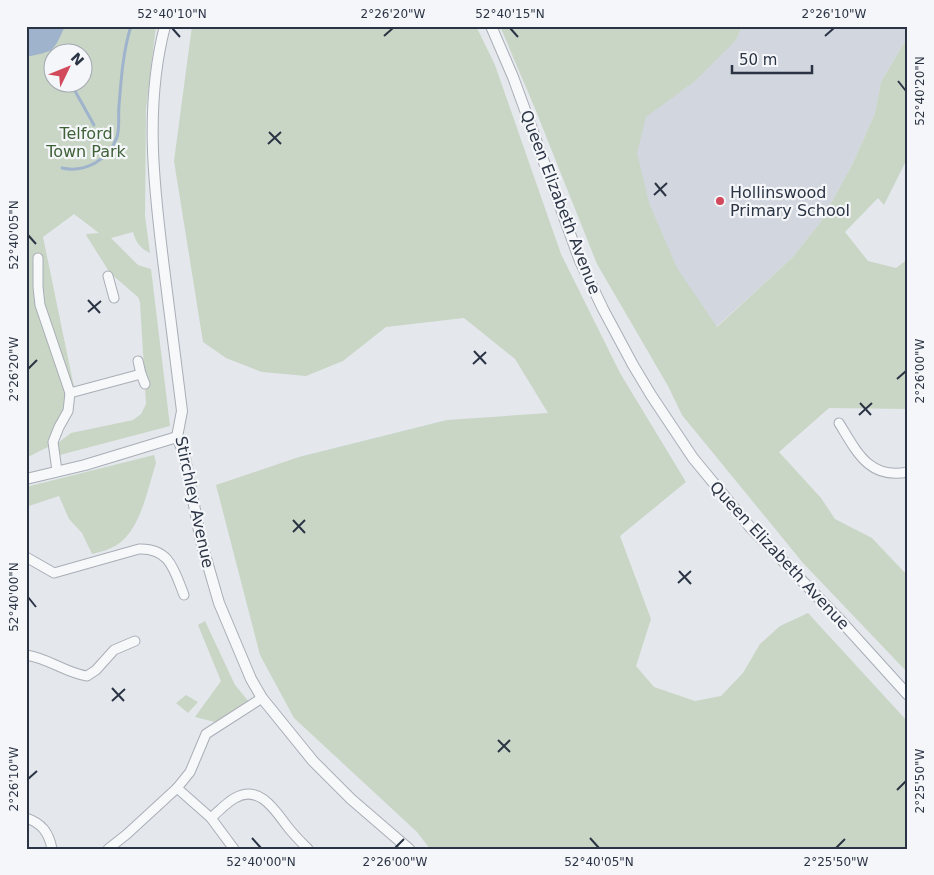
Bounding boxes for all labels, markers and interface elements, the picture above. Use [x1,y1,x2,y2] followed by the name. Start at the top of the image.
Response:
[137,7,207,21] text: 52°40'10"N
[361,7,426,21] text: 2°26'20"W
[475,7,545,21] text: 52°40'15"N
[802,7,867,21] text: 2°26'10"W
[42,42,92,92] north arrow
[732,42,812,74] scale bar
[68,49,87,69] text: N
[739,51,777,69] text: 50 m
[913,56,927,126] text: 52°40'20"N
[517,107,604,297] street label: Queen Elizabeth Avenue
[45,124,127,161] park label: Telford Town Park
[730,183,850,220] place label: Hollinswood Primary School
[714,195,726,207] marker: Hollinswood Primary School
[7,200,21,270] text: 52°40'05"N
[7,336,21,401] text: 2°26'20"W
[913,338,927,403] text: 2°26'00"W
[171,434,218,570] street label: Stirchley Avenue
[706,477,853,633] street label: Queen Elizabeth Avenue
[7,562,21,632] text: 52°40'00"N
[7,746,21,811] text: 2°26'10"W
[913,748,927,813] text: 2°25'50"W
[226,855,296,869] text: 52°40'00"N
[363,855,428,869] text: 2°26'00"W
[564,855,634,869] text: 52°40'05"N
[804,855,869,869] text: 2°25'50"W

